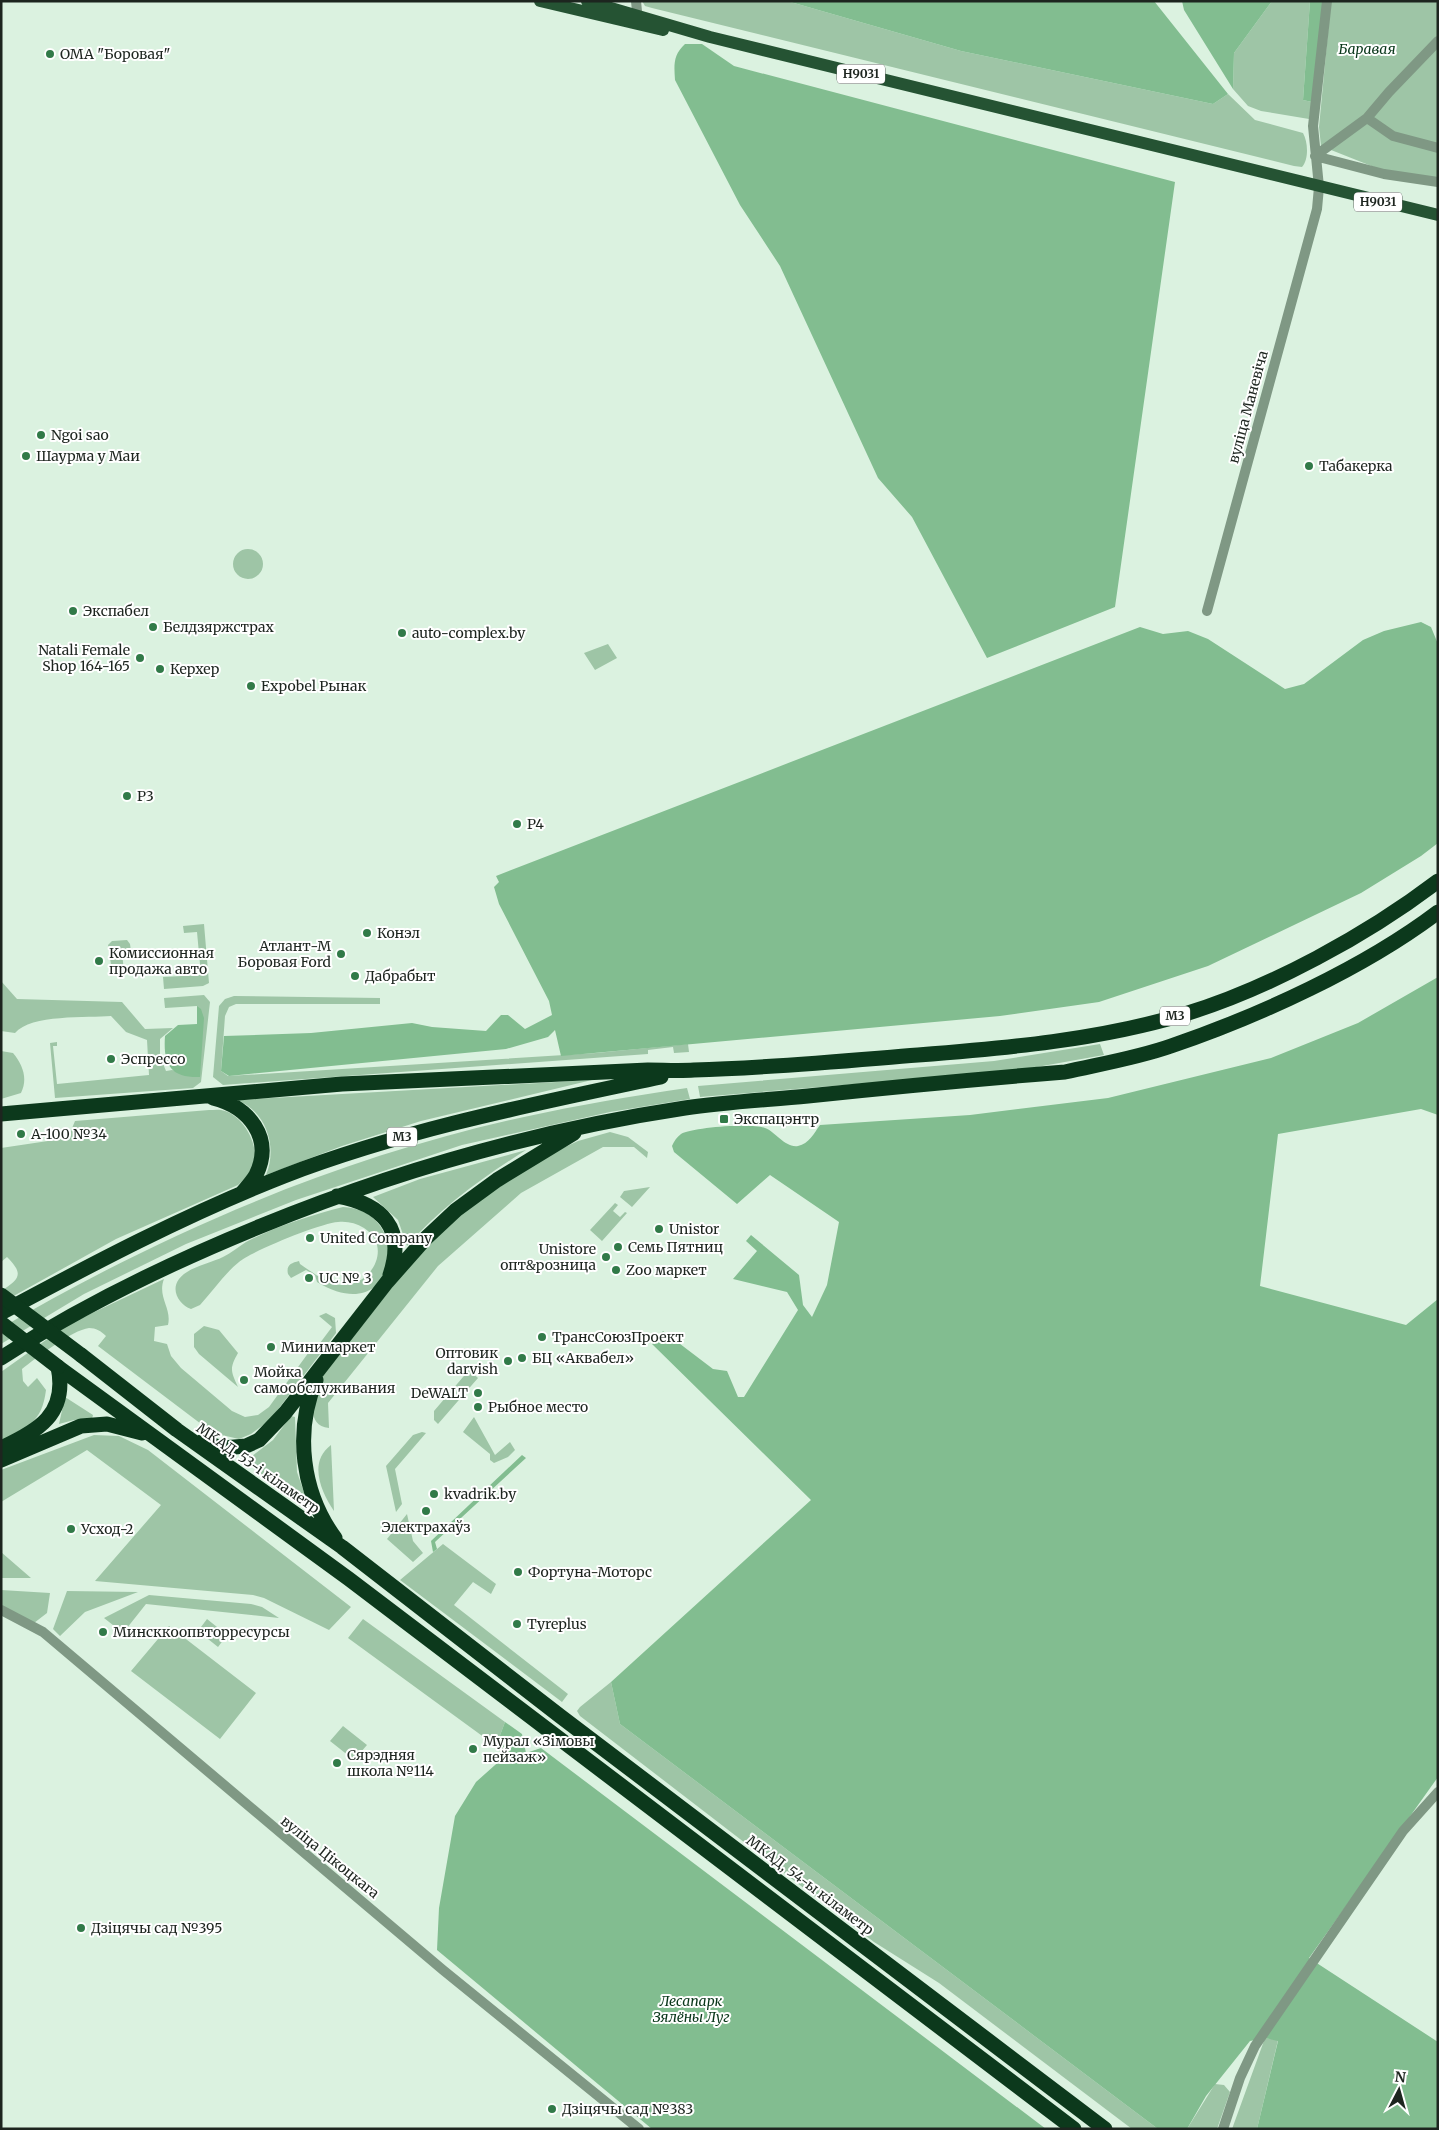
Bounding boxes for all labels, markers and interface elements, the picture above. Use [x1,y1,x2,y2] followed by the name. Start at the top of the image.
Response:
[1338,40,1396,58] park label: Баравая
[60,45,170,63] place label: ОМА "Боровая"
[44,48,56,60] marker: ОМА "Боровая"
[837,64,885,84] road number: Н9031
[1354,192,1402,212] road number: Н9031
[1224,348,1272,465] street label: вуліца Маневіча
[51,426,109,444] place label: Ngoi sao
[35,429,47,441] marker: Ngoi sao
[36,447,140,465] place label: Шаурма у Маи
[20,450,32,462] marker: Шаурма у Маи
[1319,457,1393,475] place label: Табакерка
[1303,460,1315,472] marker: Табакерка
[83,602,149,620] place label: Экспабел
[67,605,79,617] marker: Экспабел
[163,618,275,636] place label: Белдзяржстрах
[147,621,159,633] marker: Белдзяржстрах
[412,624,526,642] place label: auto-complex.by
[396,627,408,639] marker: auto-complex.by
[38,641,130,675] place label: Natali Female Shop 164-165
[134,652,146,664] marker: Natali Female Shop 164-165
[170,660,220,678] place label: Керхер
[154,663,166,675] marker: Керхер
[261,677,366,695] place label: Expobel Рынак
[245,680,257,692] marker: Expobel Рынак
[137,787,154,805] place label: P3
[121,790,133,802] marker: P3
[527,815,544,833] place label: P4
[511,818,523,830] marker: P4
[377,924,420,942] place label: Конэл
[361,927,373,939] marker: Конэл
[238,937,332,971] place label: Атлант-М Боровая Ford
[109,944,214,978] place label: Комиссионная продажа авто
[335,948,347,960] marker: Атлант-М Боровая Ford
[93,955,105,967] marker: Комиссионная продажа авто
[365,967,436,985] place label: Дабрабыт
[349,970,361,982] marker: Дабрабыт
[1160,1006,1190,1026] road number: М3
[121,1050,185,1068] place label: Эспрессо
[105,1053,117,1065] marker: Эспрессо
[734,1110,819,1128] place label: Экспацэнтр
[718,1113,730,1125] marker: Экспацэнтр
[30,1125,107,1143] place label: А-100 №34
[15,1128,27,1140] marker: А-100 №34
[387,1128,417,1146] road number: М3
[669,1220,719,1238] place label: Unistor
[653,1223,665,1235] marker: Unistor
[320,1229,433,1247] place label: United Company
[304,1232,316,1244] marker: United Company
[628,1238,723,1256] place label: Семь Пятниц
[500,1240,596,1274] place label: Unistore опт&розница
[612,1241,624,1253] marker: Семь Пятниц
[600,1251,612,1263] marker: Unistore опт&розница
[626,1261,707,1279] place label: Zoo маркет
[610,1264,622,1276] marker: Zoo маркет
[319,1269,372,1287] place label: UC № 3
[303,1272,315,1284] marker: UC № 3
[552,1328,684,1346] place label: ТрансСоюзПроект
[536,1331,548,1343] marker: ТрансСоюзПроект
[281,1338,376,1356] place label: Минимаркет
[265,1341,277,1353] marker: Минимаркет
[435,1344,498,1378] place label: Оптовик darvish
[532,1349,634,1367] place label: БЦ «Аквабел»
[516,1352,528,1364] marker: БЦ «Аквабел»
[502,1355,514,1367] marker: Оптовик darvish
[254,1363,395,1397] place label: Мойка самообслуживания
[238,1374,250,1386] marker: Мойка самообслуживания
[411,1384,468,1402] place label: DeWALT
[472,1387,484,1399] marker: DeWALT
[488,1398,588,1416] place label: Рыбное место
[472,1401,484,1413] marker: Рыбное место
[193,1419,323,1518] street label: МКАД, 53-і кіламетр
[444,1485,517,1503] place label: kvadrik.by
[428,1488,440,1500] marker: kvadrik.by
[420,1505,432,1517] marker: Электрахаўз
[382,1518,470,1536] place label: Электрахаўз
[80,1520,134,1538] place label: Усход-2
[65,1523,77,1535] marker: Усход-2
[528,1563,652,1581] place label: Фортуна-Моторс
[512,1566,524,1578] marker: Фортуна-Моторс
[527,1615,587,1633] place label: Tyreplus
[511,1618,523,1630] marker: Tyreplus
[113,1623,290,1641] place label: Минсккоопвторресурсы
[97,1626,109,1638] marker: Минсккоопвторресурсы
[483,1732,594,1766] place label: Мурал «Зімовы пейзаж»
[467,1743,479,1755] marker: Мурал «Зімовы пейзаж»
[347,1746,434,1780] place label: Сярэдняя школа №114
[331,1757,343,1769] marker: Сярэдняя школа №114
[277,1812,383,1903] street label: вуліца Цікоцкага
[743,1831,878,1939] street label: МКАД, 54-ы кіламетр
[91,1919,222,1937] place label: Дзіцячы сад №395
[75,1922,87,1934] marker: Дзіцячы сад №395
[652,1992,730,2026] park label: Лесапарк Зялёны Луг
[1374,2065,1424,2115] north arrow
[1394,2068,1407,2087] text: N
[562,2100,693,2118] place label: Дзіцячы сад №383
[546,2103,558,2115] marker: Дзіцячы сад №383

